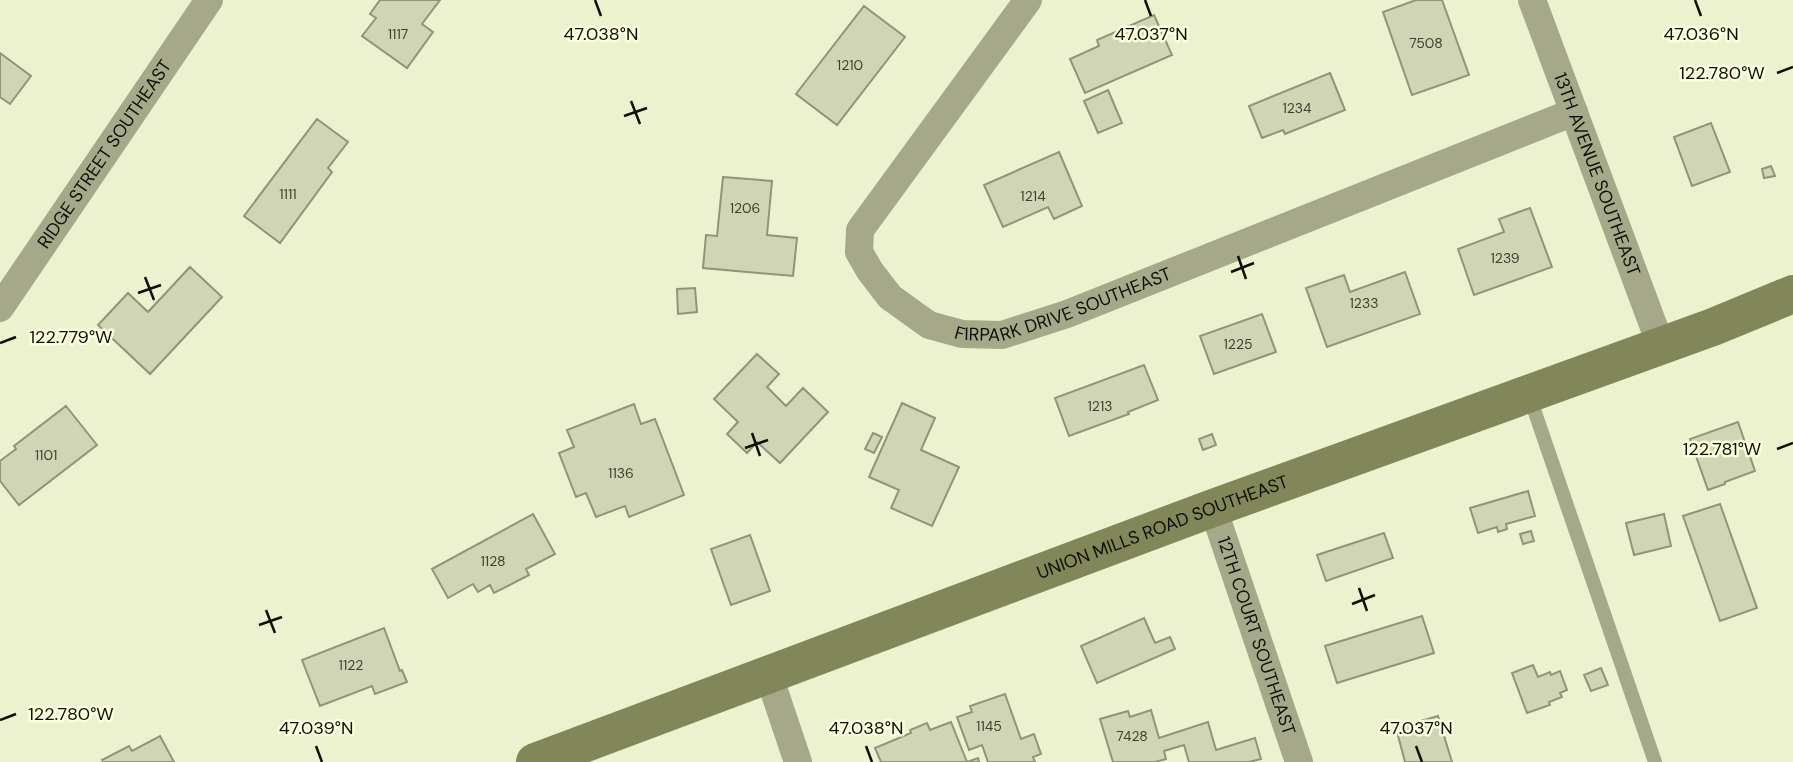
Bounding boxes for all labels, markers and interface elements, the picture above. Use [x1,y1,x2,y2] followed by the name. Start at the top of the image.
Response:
[564,22,638,46] text: 47.038°N
[1114,22,1188,46] text: 47.037°N
[1663,22,1739,46] text: 47.036°N
[388,25,408,43] house number: 1117
[1409,34,1443,52] house number: 7508
[32,55,177,253] street label: RIDGE STREET SOUTHEAST
[837,56,863,74] house number: 1210
[1679,61,1765,85] text: 122.780°W
[1548,69,1646,279] street label: 13TH AVENUE SOUTHEAST
[1282,99,1312,117] house number: 1234
[279,185,297,203] house number: 1111
[1020,187,1046,205] house number: 1214
[730,199,760,217] house number: 1206
[1490,249,1520,267] house number: 1239
[952,262,1175,347] street label: FIRPARK DRIVE SOUTHEAST
[1350,294,1378,312] house number: 1233
[29,325,113,349] text: 122.779°W
[1223,335,1253,353] house number: 1225
[1087,397,1113,415] house number: 1213
[1683,437,1761,461] text: 122.781°W
[35,446,57,464] house number: 1101
[608,464,634,482] house number: 1136
[1033,470,1292,585] street label: UNION MILLS ROAD SOUTHEAST
[1212,534,1301,738] street label: 12TH COURT SOUTHEAST
[480,552,506,570] house number: 1128
[339,656,363,674] house number: 1122
[28,702,114,726] text: 122.780°W
[279,716,353,740] text: 47.039°N
[829,716,903,740] text: 47.038°N
[1379,716,1453,740] text: 47.037°N
[976,717,1002,735] house number: 1145
[1116,727,1148,745] house number: 7428

